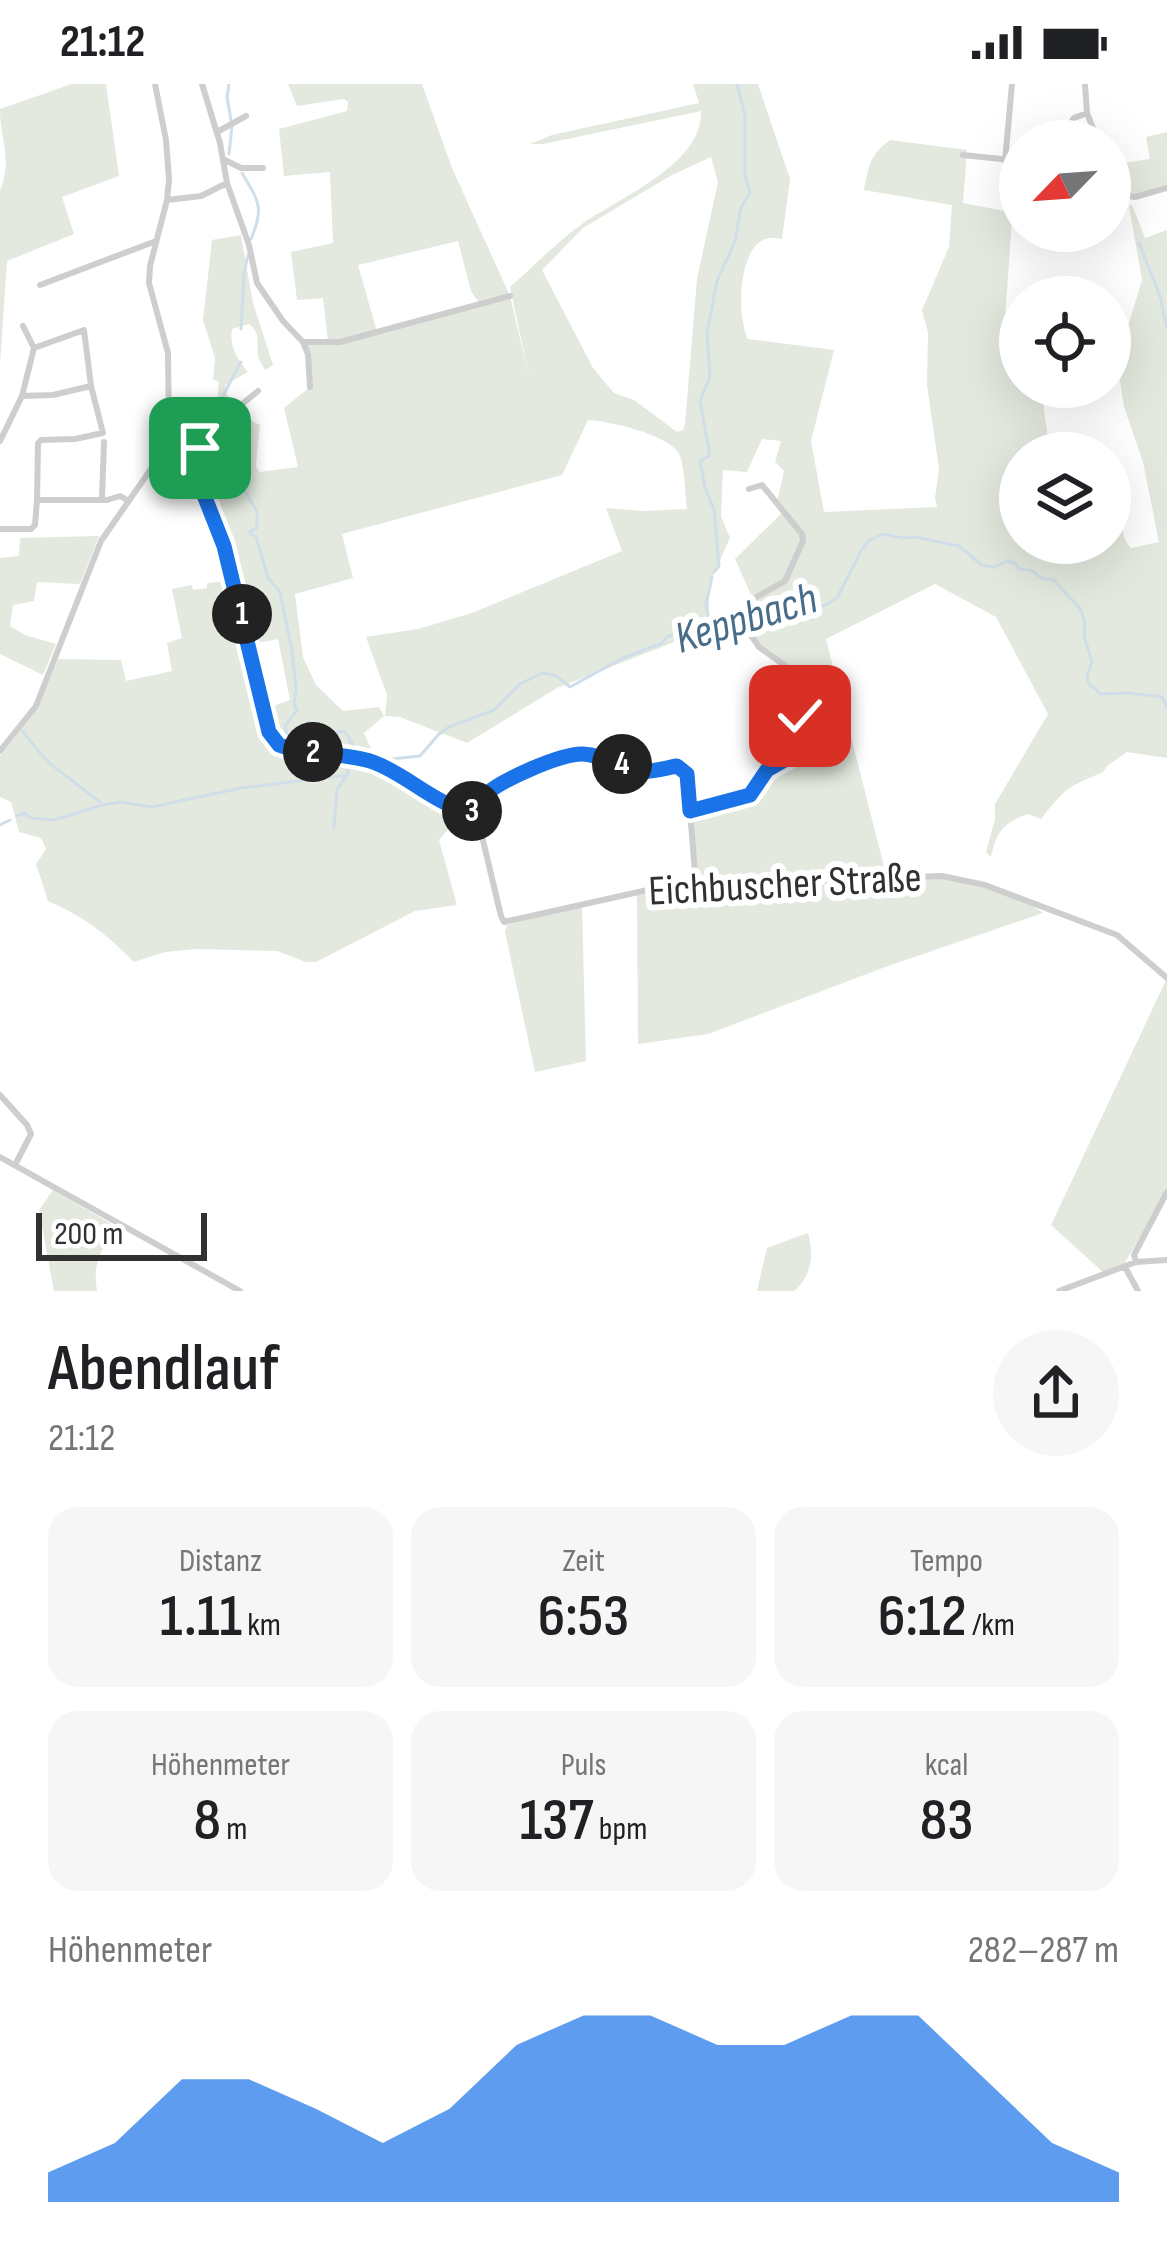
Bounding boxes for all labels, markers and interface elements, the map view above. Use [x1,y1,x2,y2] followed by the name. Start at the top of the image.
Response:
[60,15,145,70] text: 21:12
[999,120,1131,252] north arrow
[999,120,1131,564] map controls
[999,276,1131,408] button: locate
[149,397,251,499] pin
[167,415,233,481] icon: arrive
[999,432,1131,564] button: layers
[668,571,824,667] water label: Keppbach
[212,584,272,644] pin: 1
[236,594,248,634] text: 1
[749,665,851,767] pin
[767,683,833,749] icon: check
[283,722,343,782] pin: 2
[306,732,320,772] text: 2
[592,734,652,794] pin: 4
[614,744,630,784] text: 4
[442,781,502,841] pin: 3
[465,791,479,831] text: 3
[647,852,923,918] street label: Eichbuscher Straße
[36,1207,207,1260] scale bar
[54,1214,123,1254] text: 200 m
[48,1330,279,1409] text: Abendlauf
[993,1330,1119,1456] button: share
[48,1415,115,1462] text: 21:12
[179,1541,262,1581] text: Distanz
[562,1541,605,1581] text: Zeit
[910,1541,983,1581] text: Tempo
[160,1581,242,1653] text: 1.11
[538,1581,629,1653] text: 6:53
[878,1581,967,1653] text: 6:12
[242,1605,281,1645] text: km
[967,1605,1015,1645] text: /km
[151,1745,290,1785] text: Höhenmeter
[561,1745,606,1785] text: Puls
[925,1745,968,1785] text: kcal
[194,1785,221,1857] text: 8
[520,1785,594,1857] text: 137
[920,1785,973,1857] text: 83
[221,1809,247,1849] text: m
[594,1809,647,1849] text: bpm
[48,1927,212,1974] text: Höhenmeter
[968,1927,1119,1974] text: 282–287 m

